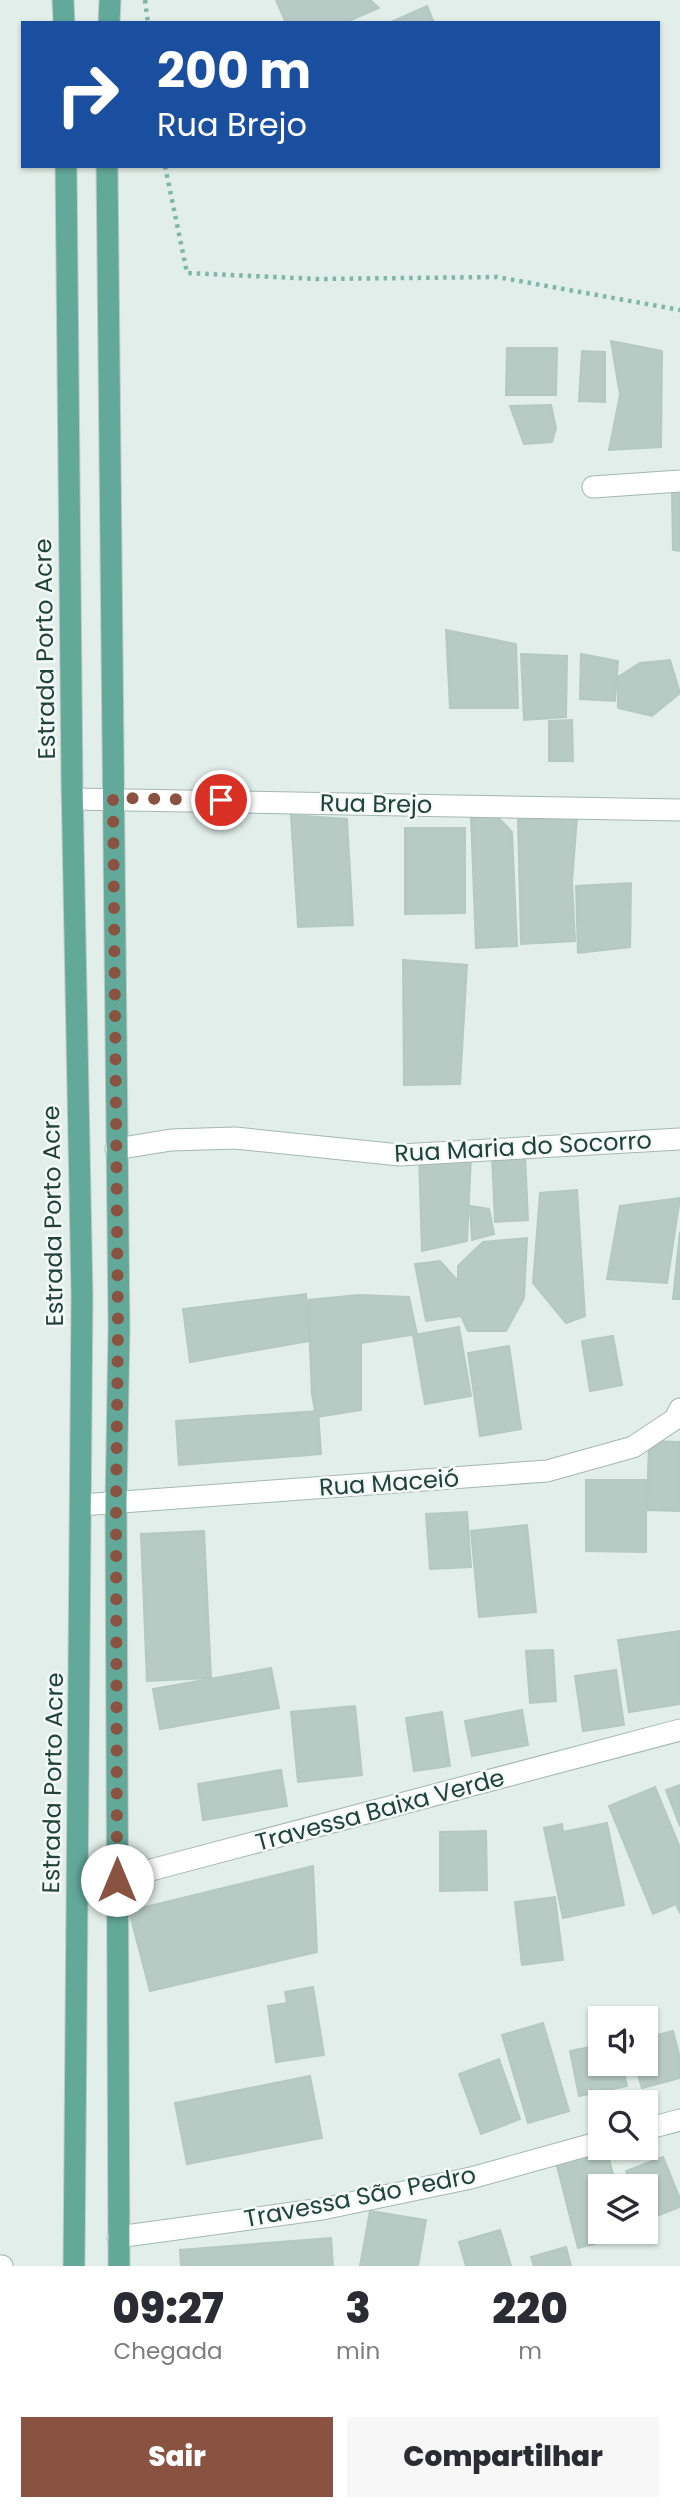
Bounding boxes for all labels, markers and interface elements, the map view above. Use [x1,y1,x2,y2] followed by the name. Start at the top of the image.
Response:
[157,37,311,105] text: 200 m
[42,49,133,140] icon: right
[157,102,307,147] text: Rua Brejo
[26,538,63,760] street label: Estrada Porto Acre
[191,770,251,830] pin
[202,781,240,819] icon: arrive
[320,786,433,821] street label: Rua Brejo
[34,1105,71,1327] street label: Estrada Porto Acre
[393,1123,652,1170] street label: Rua Maria do Socorro
[318,1461,460,1504] street label: Rua Maceió
[34,1672,71,1894] street label: Estrada Porto Acre
[252,1760,508,1859] street label: Travessa Baixa Verde
[80,1843,154,1917] position arrow
[588,2006,658,2244] map controls
[588,2006,658,2076] button: sound
[588,2090,658,2160] button: search
[241,2158,479,2235] street label: Travessa São Pedro
[588,2174,658,2244] button: layers
[112,2279,224,2338] text: 09:27
[345,2279,371,2338] text: 3
[492,2279,568,2338] text: 220
[114,2335,222,2367] text: Chegada
[336,2335,380,2367] text: min
[518,2335,542,2367] text: m
[21,2417,333,2497] button: Sair
[347,2417,659,2497] button: Compartilhar

